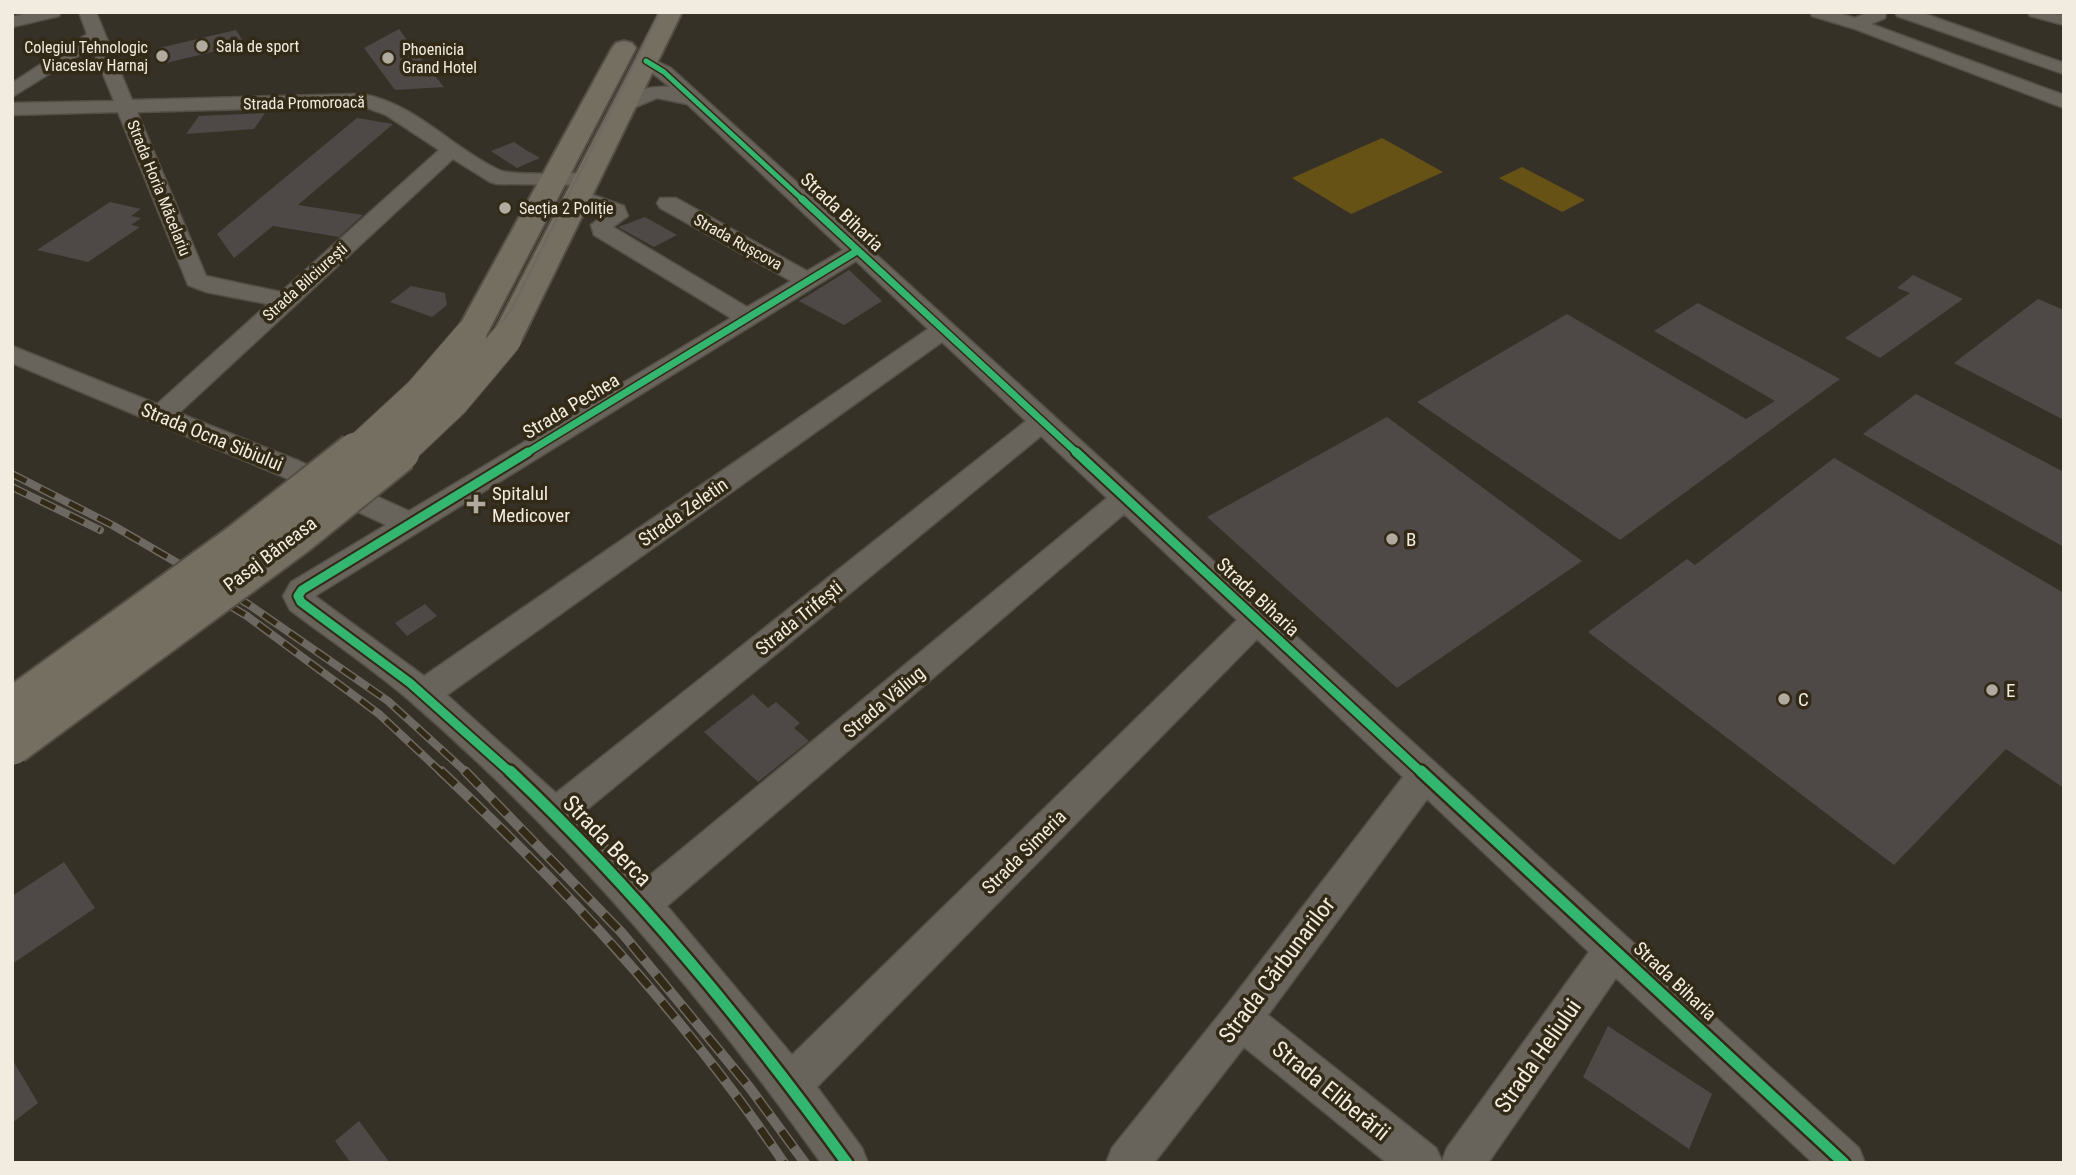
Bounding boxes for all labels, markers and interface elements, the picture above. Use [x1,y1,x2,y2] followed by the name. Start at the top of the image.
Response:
[216,37,300,56] place label: Sala de sport
[24,38,148,75] place label: Colegiul Tehnologic Viaceslav Harnaj
[194,38,210,54] marker: Sala de sport
[402,40,477,77] place label: Phoenicia Grand Hotel
[154,48,170,64] marker: Colegiul Tehnologic Viaceslav Harnaj
[380,50,396,66] marker: Phoenicia Grand Hotel
[243,92,365,114] street label: Strada Promoroacă
[123,117,195,259] street label: Strada Horia Măcelariu
[796,168,888,256] street label: Strada Biharia
[519,199,614,219] place label: Secția 2 Poliție
[497,200,513,216] marker: Secția 2 Poliție
[690,210,785,275] street label: Strada Rușcova
[259,239,352,326] street label: Strada Bilciurești
[519,368,623,444] street label: Strada Pechea
[138,398,286,476] street label: Strada Ocna Sibiului
[634,473,732,551] street label: Strada Zeletin
[492,482,570,527] place label: Spitalul Medicover
[466,494,486,514] marker: Spitalul Medicover
[219,512,321,596] street label: Pasaj Băneasa
[1406,528,1416,551] place label: B
[1384,531,1400,547] marker: B
[1212,553,1304,641] street label: Strada Biharia
[751,576,847,660] street label: Strada Trifești
[839,661,929,743] street label: Strada Văliug
[2006,679,2015,702] place label: E
[1984,682,2000,698] marker: E
[1798,688,1809,711] place label: C
[1776,691,1792,707] marker: C
[557,790,657,892] street label: Strada Berca
[977,805,1071,899] street label: Strada Simeria
[1213,892,1341,1048] street label: Strada Cărbunarilor
[1629,937,1721,1025] street label: Strada Biharia
[1489,994,1587,1118] street label: Strada Heliului
[1267,1035,1395,1147] street label: Strada Eliberării

